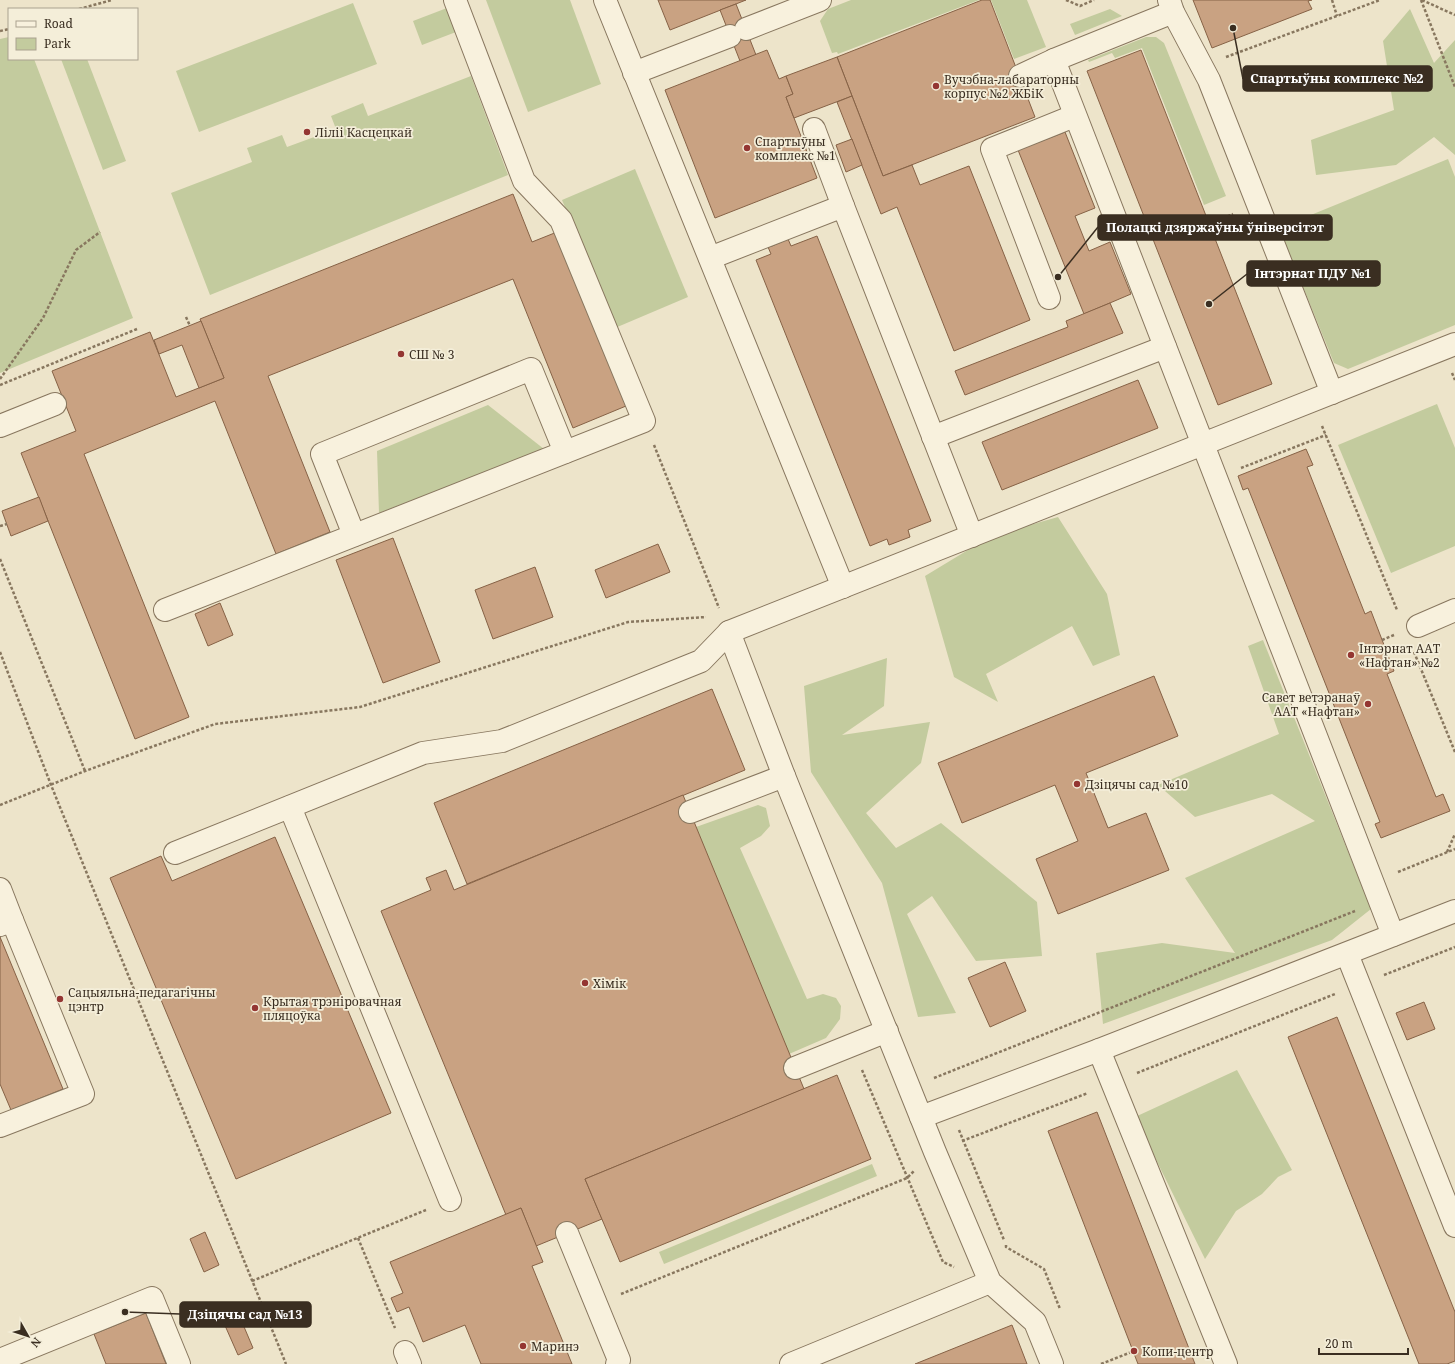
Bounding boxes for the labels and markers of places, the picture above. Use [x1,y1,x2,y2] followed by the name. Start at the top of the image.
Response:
[1243,66,1432,91] callout: Спартыўны комплекс №2
[944,71,1079,102] place label: Вучэбна-лабараторны корпус №2 ЖБіК
[931,81,941,91] marker: Вучэбна-лабараторны корпус №2 ЖБіК
[315,124,412,141] place label: Ліліі Касцецкай
[302,127,312,137] marker: Ліліі Касцецкай
[755,133,836,164] place label: Спартыўны комплекс №1
[742,143,752,153] marker: Спартыўны комплекс №1
[1098,215,1332,240] callout: Полацкі дзяржаўны ўніверсітэт
[1247,261,1380,286] callout: Інтэрнат ПДУ №1
[409,346,455,363] place label: СШ № 3
[396,349,406,359] marker: СШ № 3
[1359,640,1441,671] place label: Інтэрнат ААТ «Нафтан» №2
[1346,650,1356,660] marker: Інтэрнат ААТ «Нафтан» №2
[1262,689,1360,720] place label: Савет ветэранаў ААТ «Нафтан»
[1363,699,1373,709] marker: Савет ветэранаў ААТ «Нафтан»
[1085,776,1188,793] place label: Дзіцячы сад №10
[1072,779,1082,789] marker: Дзіцячы сад №10
[593,975,627,992] place label: Хімік
[580,978,590,988] marker: Хімік
[68,984,216,1015] place label: Сацыяльна-педагагічны цэнтр
[263,993,402,1024] place label: Крытая трэніровачная пляцоўка
[55,994,65,1004] marker: Сацыяльна-педагагічны цэнтр
[250,1003,260,1013] marker: Крытая трэніровачная пляцоўка
[180,1302,311,1327] callout: Дзіцячы сад №13
[531,1338,579,1355] place label: Маринэ
[518,1341,528,1351] marker: Маринэ
[1142,1343,1214,1360] place label: Копи-центр
[1129,1346,1139,1356] marker: Копи-центр

